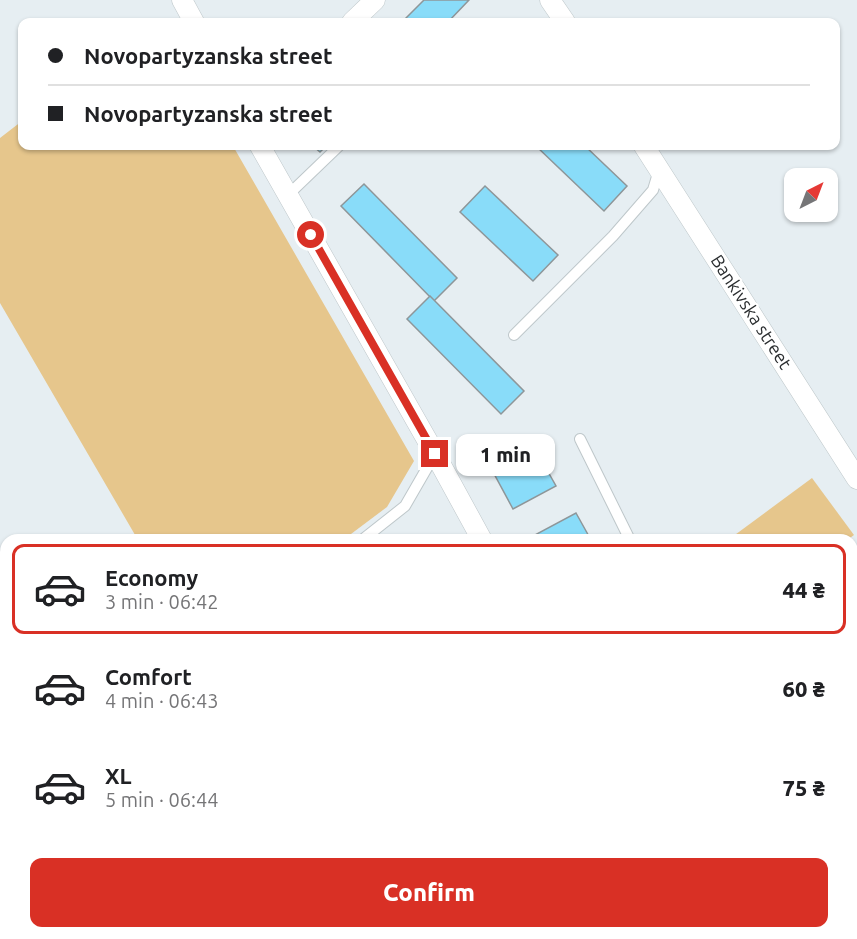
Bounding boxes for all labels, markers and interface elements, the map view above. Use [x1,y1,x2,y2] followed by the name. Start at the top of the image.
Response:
[84,43,333,68] text: Novopartyzanska street
[84,101,333,126] text: Novopartyzanska street
[784,168,838,222] north arrow
[784,168,838,222] map controls
[297,221,324,248] route start
[707,251,796,372] street label: Bankivska street
[456,433,555,475] callout: 1 min
[421,440,448,467] route end
[480,443,531,466] text: 1 min
[33,562,87,616] icon: car
[105,565,198,590] text: Economy
[782,577,825,602] text: 44 ₴
[105,590,219,613] text: 3 min · 06:42
[33,661,87,715] icon: car
[105,664,192,689] text: Comfort
[782,676,825,701] text: 60 ₴
[105,689,219,712] text: 4 min · 06:43
[33,760,87,814] icon: car
[105,763,132,788] text: XL
[782,775,825,800] text: 75 ₴
[105,788,219,811] text: 5 min · 06:44
[30,858,828,927] button: Confirm

